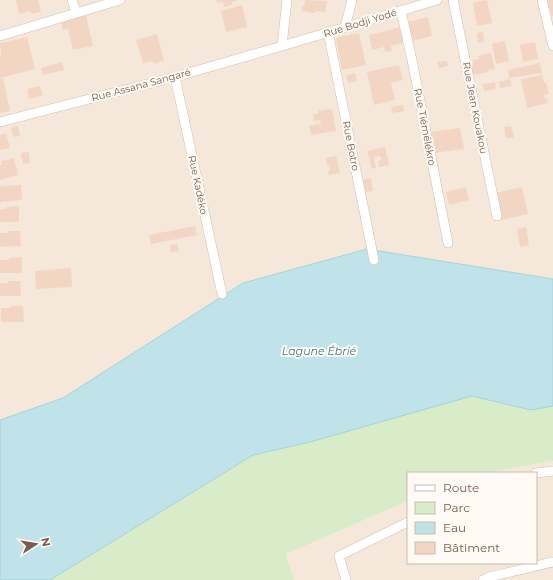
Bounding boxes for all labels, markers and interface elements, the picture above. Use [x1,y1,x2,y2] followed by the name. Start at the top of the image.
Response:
[322,6,398,40] street label: Rue Bodji Yodé
[460,61,490,155] street label: Rue Jean Kouakou
[90,66,192,104] street label: Rue Assana Sangaré
[411,87,439,167] street label: Rue Tiémélékro
[340,120,362,172] street label: Rue Botro
[185,154,211,216] street label: Rue Kadéko
[282,344,357,358] water label: Lagune Ébrié
[407,472,537,564] legend
[443,480,479,495] text: Route
[443,500,470,515] text: Parc
[443,520,466,535] text: Eau
[16,524,56,564] north arrow
[38,536,54,548] text: N
[443,540,500,555] text: Bâtiment

